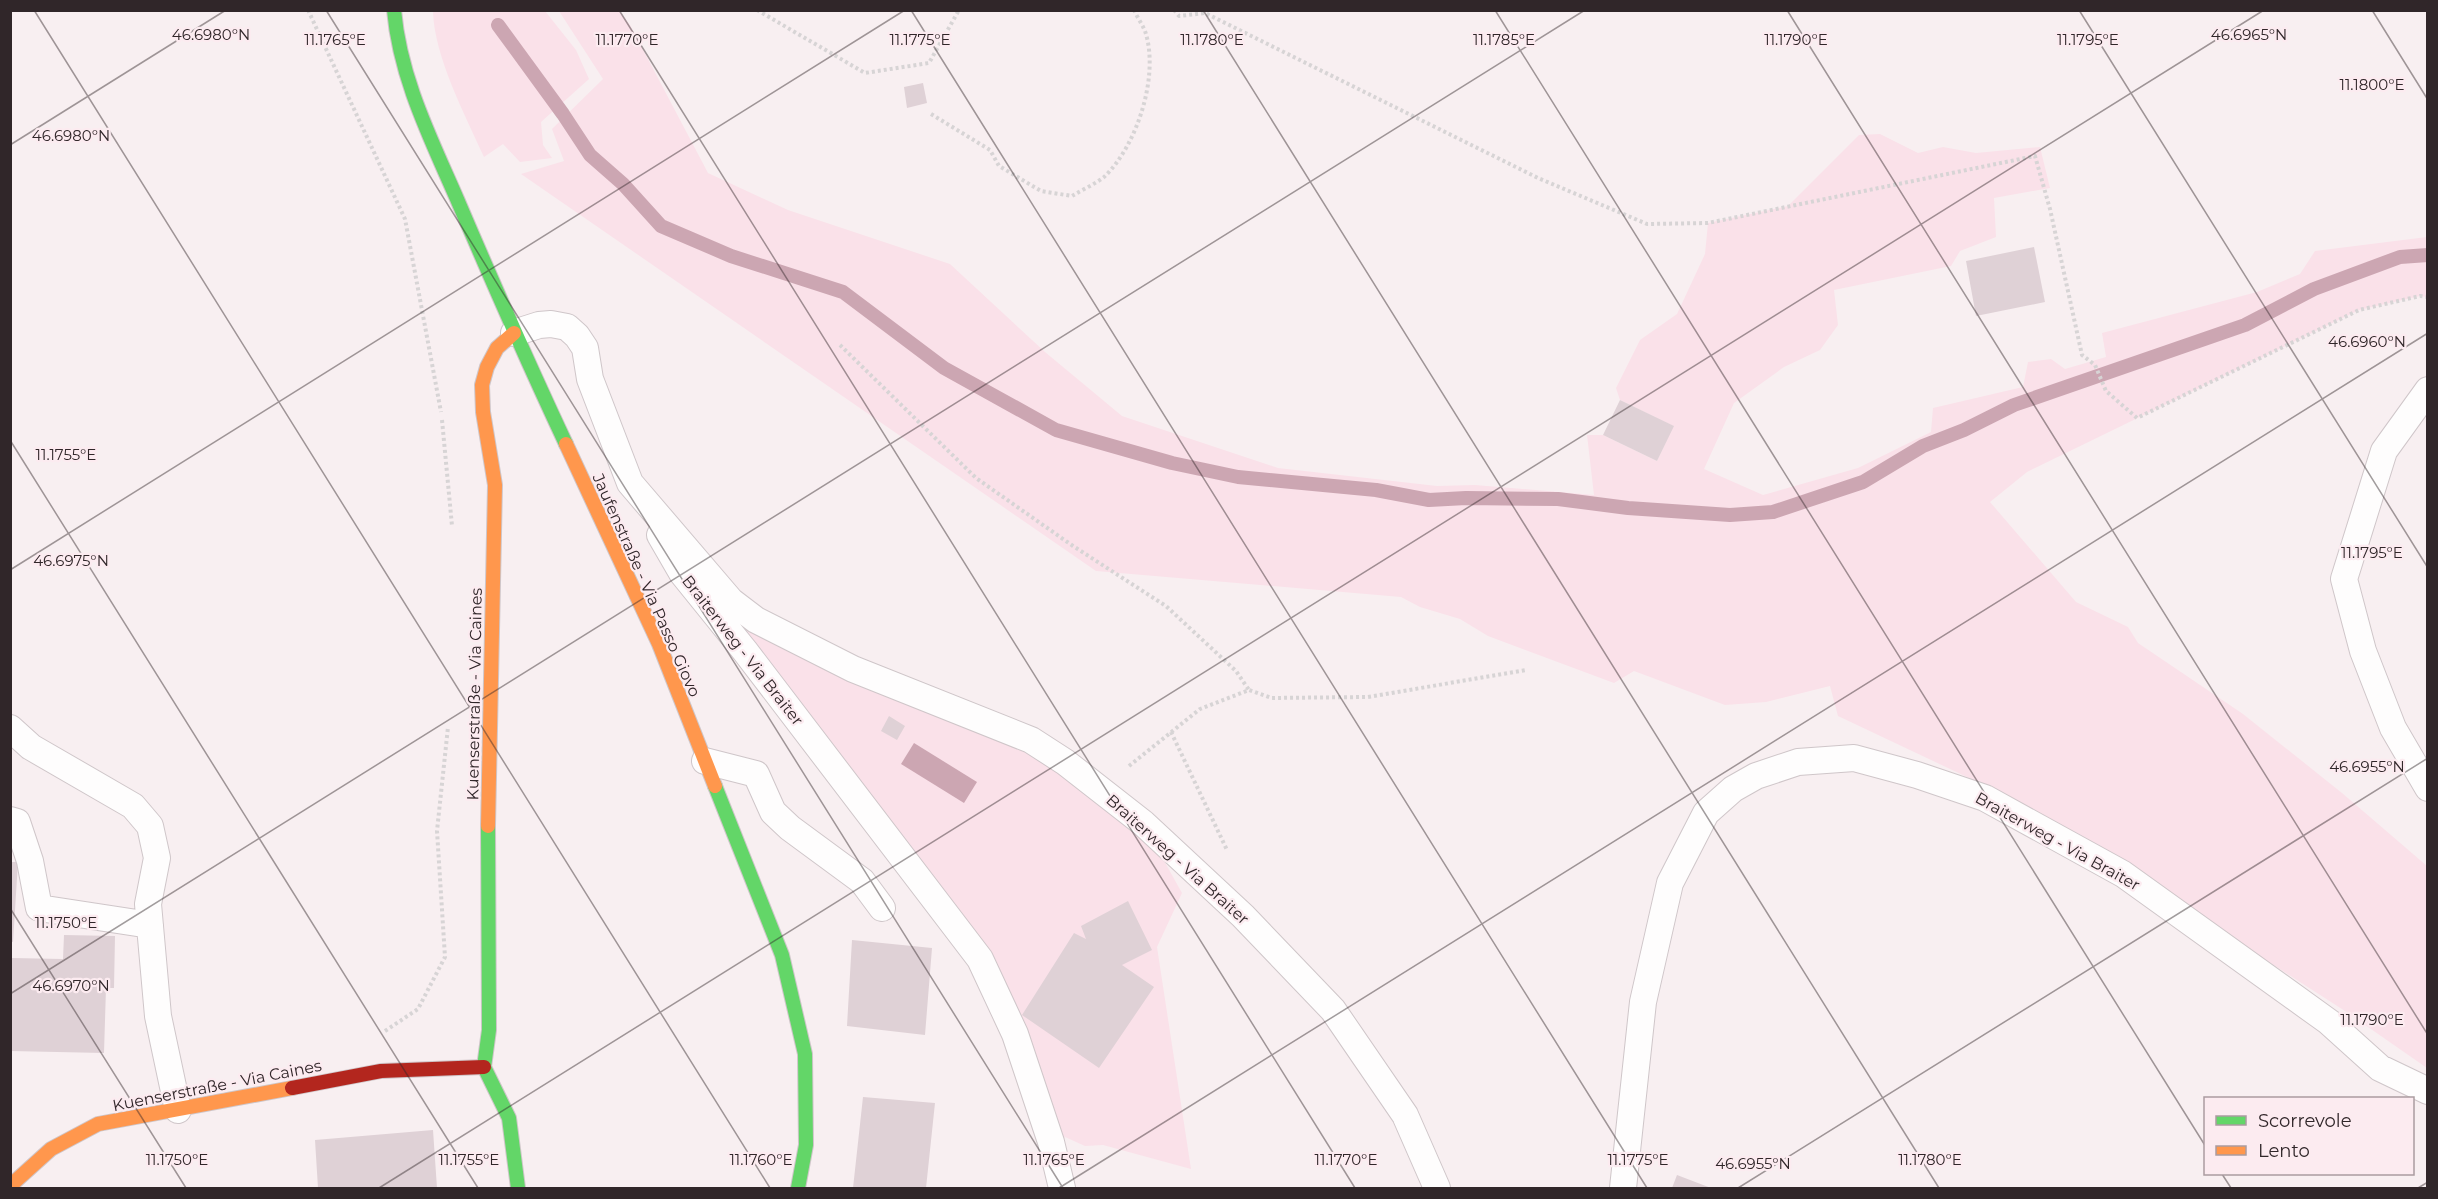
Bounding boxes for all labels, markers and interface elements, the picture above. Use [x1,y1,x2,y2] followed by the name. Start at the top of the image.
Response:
[172,25,250,44] text: 46.6980°N
[2211,25,2287,44] text: 46.6965°N
[304,30,366,49] text: 11.1765°E
[596,30,658,49] text: 11.1770°E
[889,30,951,49] text: 11.1775°E
[1180,30,1244,49] text: 11.1780°E
[1473,30,1535,49] text: 11.1785°E
[1764,30,1828,49] text: 11.1790°E
[2057,30,2119,49] text: 11.1795°E
[2339,75,2405,94] text: 11.1800°E
[32,126,110,145] text: 46.6980°N
[2328,332,2406,351] text: 46.6960°N
[36,445,96,464] text: 11.1755°E
[588,470,705,700] street label: Jaufenstraße - Via Passo Giovo
[2341,543,2403,562] text: 11.1795°E
[33,551,109,570] text: 46.6975°N
[678,571,807,729] street label: Braiterweg - Via Braiter
[463,587,486,800] street label: Kuenserstraße - Via Caines
[2329,757,2405,776] text: 46.6955°N
[1972,788,2143,895] street label: Braiterweg - Via Braiter
[1102,790,1253,928] street label: Braiterweg - Via Braiter
[35,913,97,932] text: 11.1750°E
[32,976,110,995] text: 46.6970°N
[2340,1010,2404,1029] text: 11.1790°E
[111,1056,323,1115] street label: Kuenserstraße - Via Caines
[2204,1097,2414,1175] legend
[2258,1110,2352,1132] text: Scorrevole
[2258,1140,2310,1162] text: Lento
[146,1150,208,1169] text: 11.1750°E
[439,1150,499,1169] text: 11.1755°E
[729,1150,793,1169] text: 11.1760°E
[1023,1150,1085,1169] text: 11.1765°E
[1315,1150,1377,1169] text: 11.1770°E
[1607,1150,1669,1169] text: 11.1775°E
[1898,1150,1962,1169] text: 11.1780°E
[1715,1154,1791,1173] text: 46.6955°N

